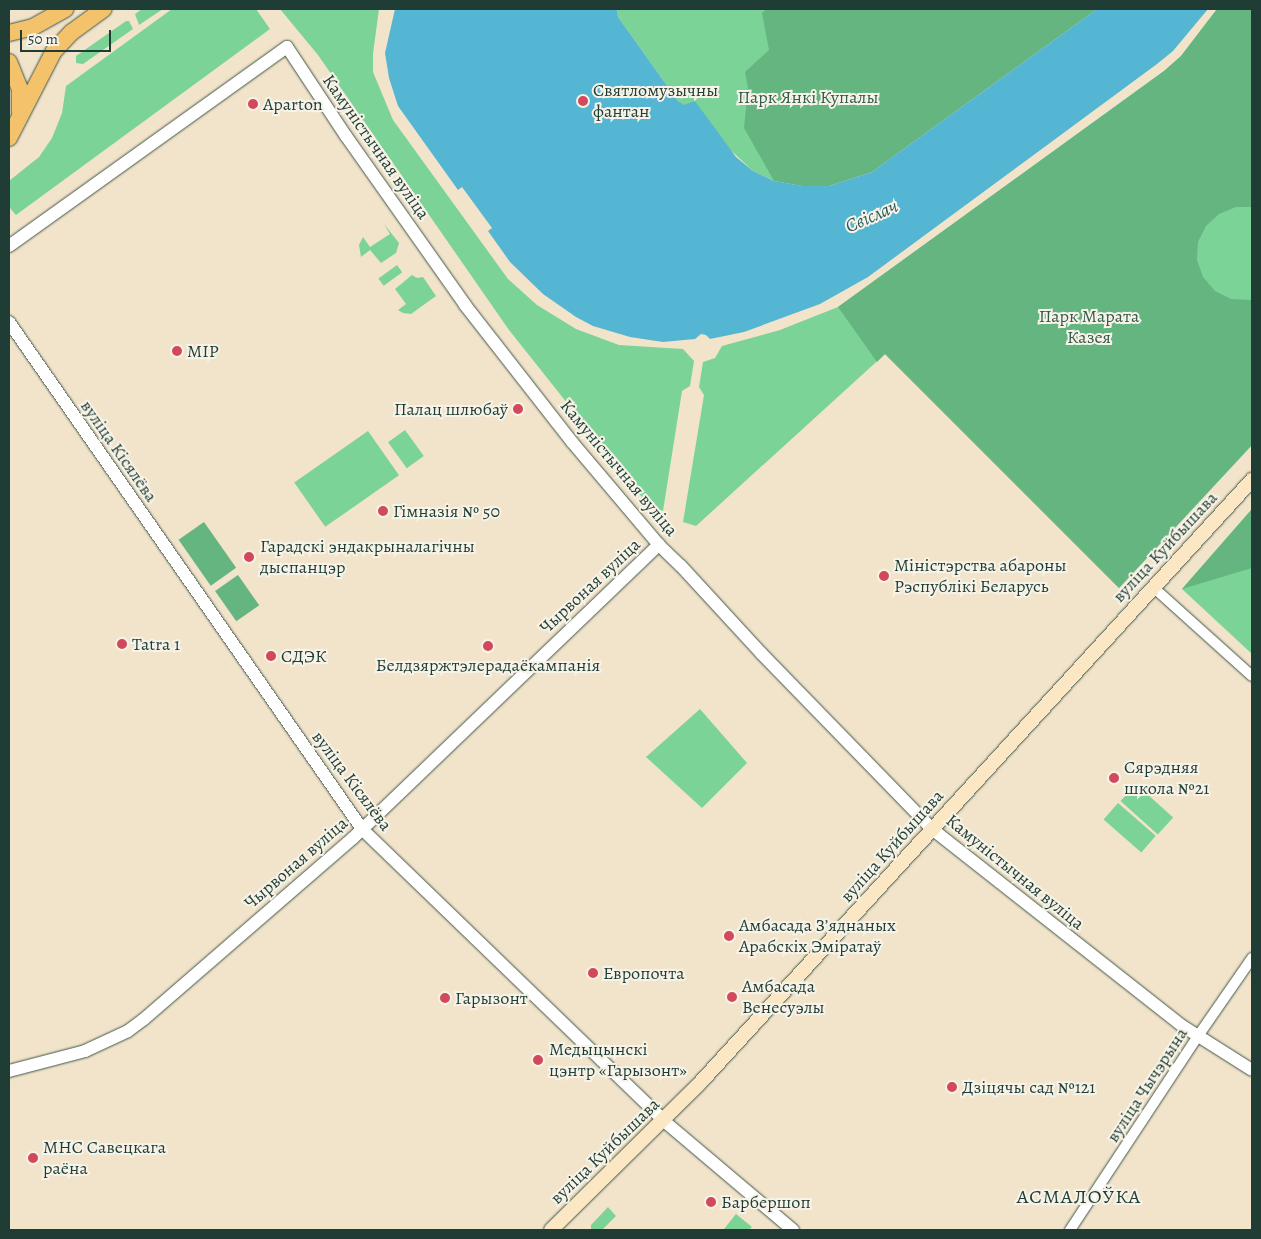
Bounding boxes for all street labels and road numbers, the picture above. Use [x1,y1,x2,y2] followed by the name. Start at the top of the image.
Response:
[318,70,434,224] street label: Камуністычная вуліца
[555,395,683,541] street label: Камуністычная вуліца
[76,396,162,506] street label: вуліца Кісялёва
[1108,487,1222,607] street label: вуліца Куйбышава
[535,534,645,638] street label: Чырвоная вуліца
[307,727,397,835] street label: вуліца Кісялёва
[836,785,948,907] street label: вуліца Куйбышава
[941,810,1089,934] street label: Камуністычная вуліца
[240,812,352,914] street label: Чырвоная вуліца
[1102,1024,1192,1146] street label: вуліца Чычэрына
[546,1093,664,1209] street label: вуліца Куйбышава

